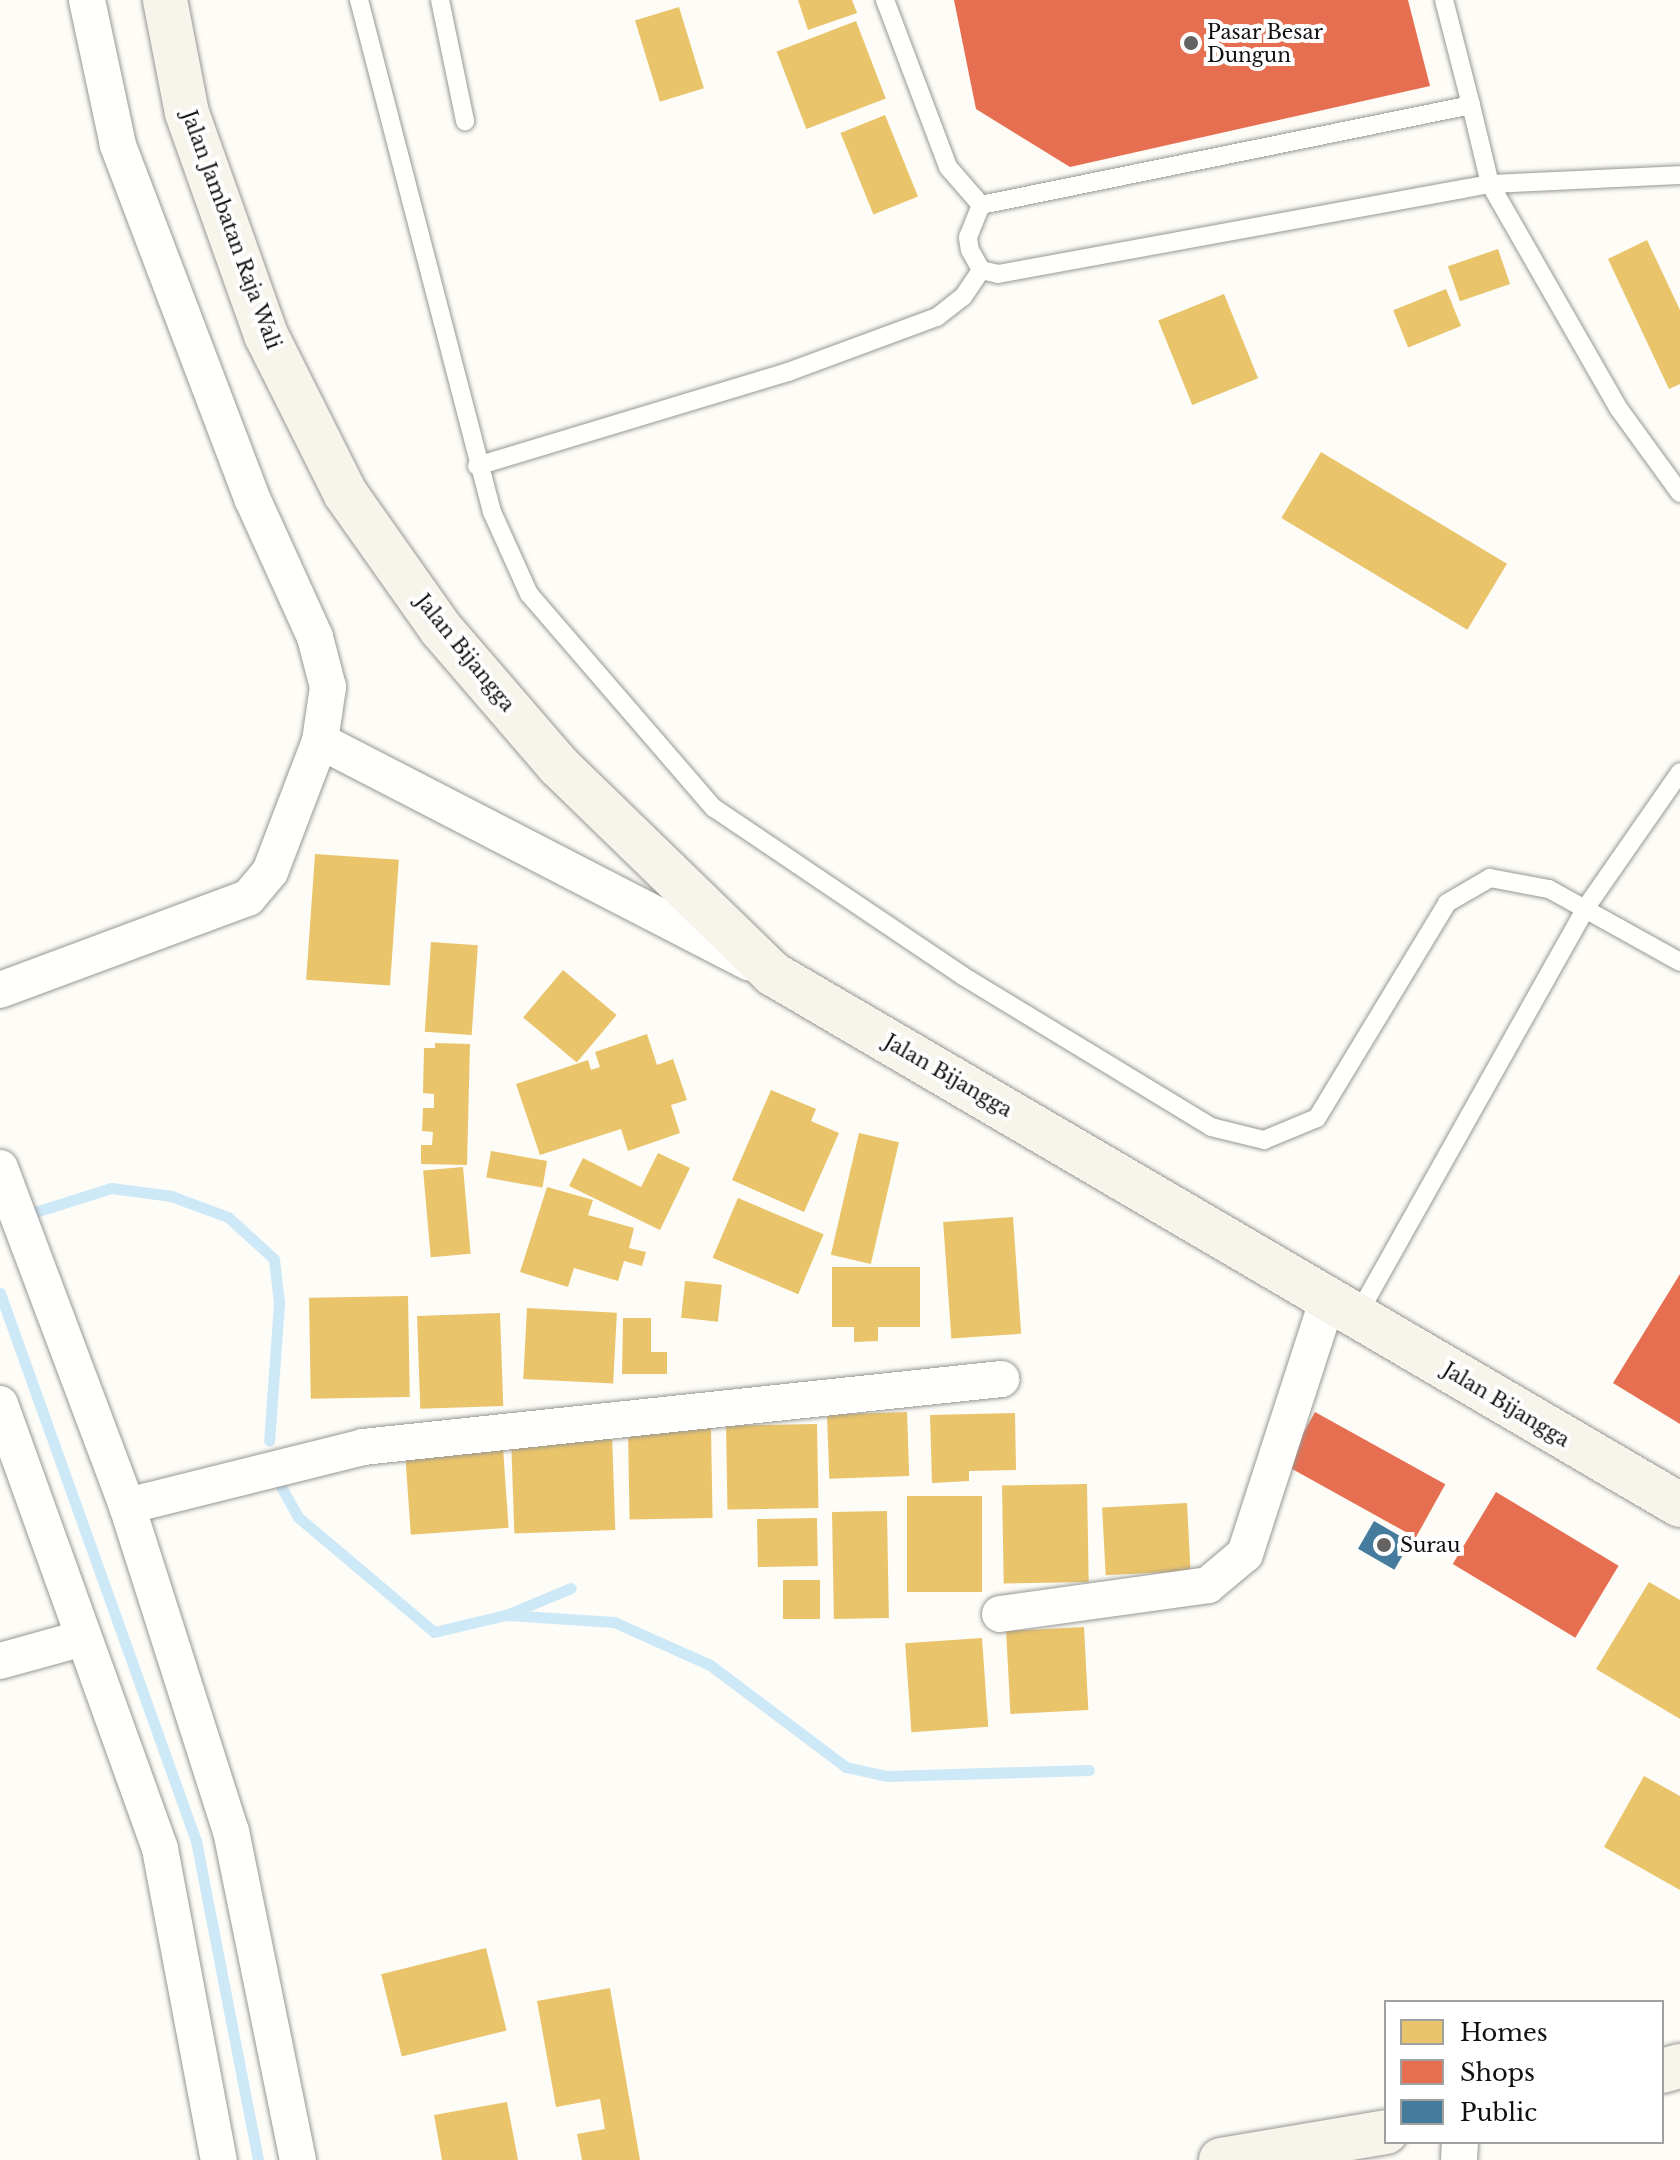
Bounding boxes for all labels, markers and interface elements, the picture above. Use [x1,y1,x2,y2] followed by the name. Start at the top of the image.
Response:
[1207,20,1324,67] place label: Pasar Besar Dungun
[1182,34,1200,52] marker: Pasar Besar Dungun
[176,107,286,353] street label: Jalan Jambatan Raja Wali
[411,590,519,716] street label: Jalan Bijangga
[880,1030,1016,1122] street label: Jalan Bijangga
[1438,1358,1574,1452] street label: Jalan Bijangga
[1400,1533,1460,1557] place label: Surau
[1375,1536,1393,1554] marker: Surau
[1384,2000,1664,2144] legend
[1460,2018,1548,2047] text: Homes
[1460,2058,1535,2087] text: Shops
[1460,2098,1537,2127] text: Public

